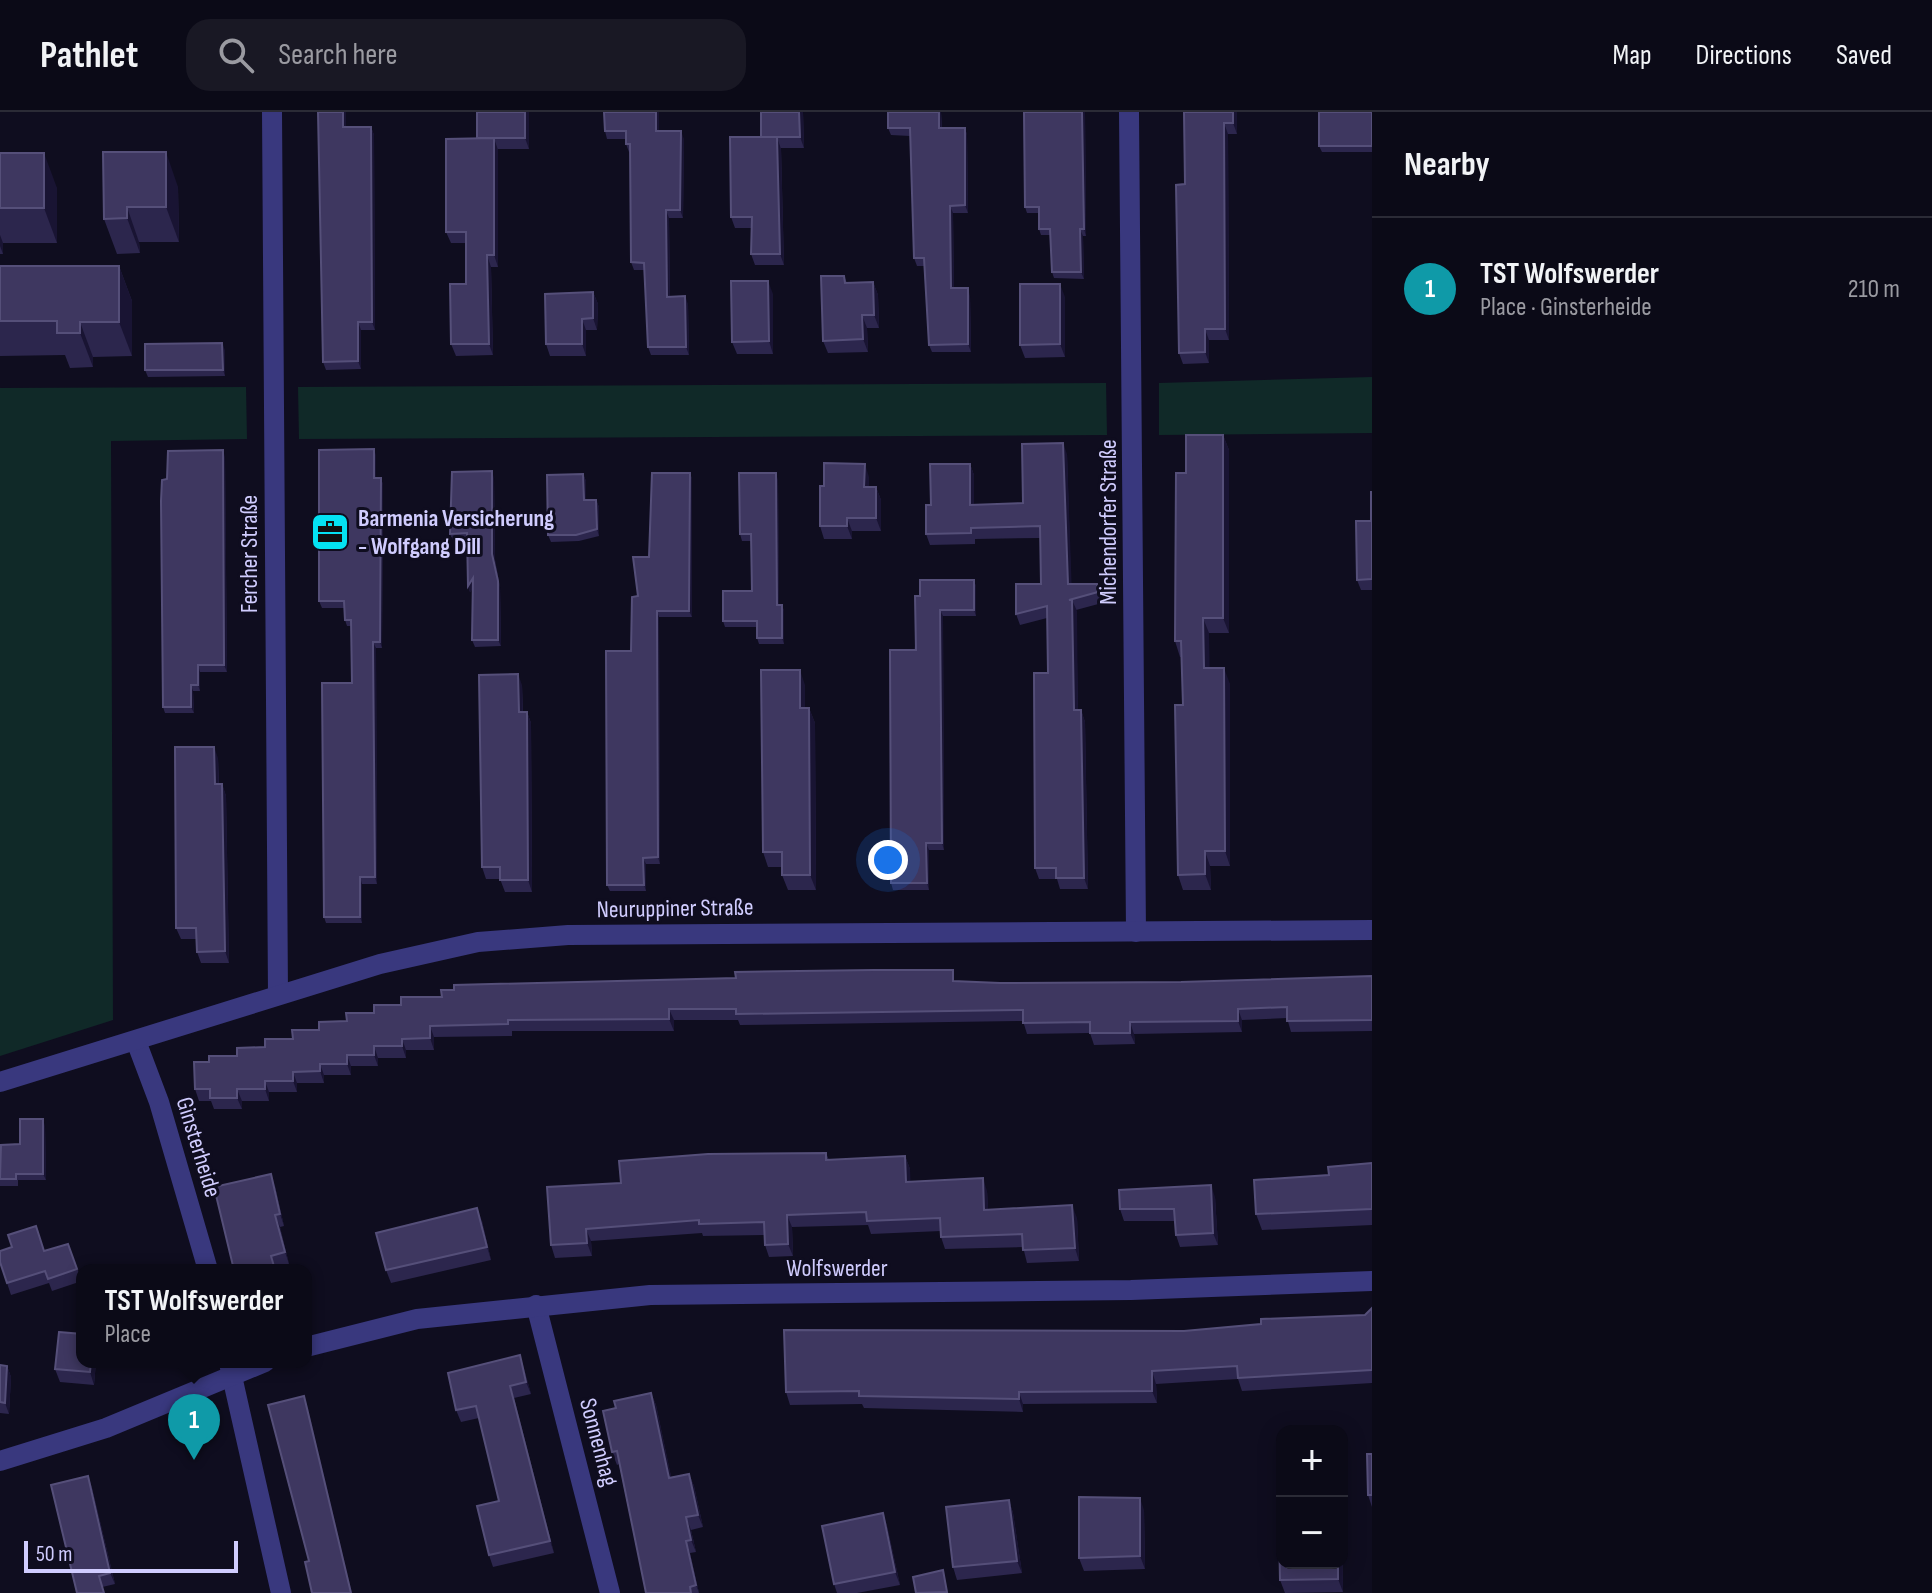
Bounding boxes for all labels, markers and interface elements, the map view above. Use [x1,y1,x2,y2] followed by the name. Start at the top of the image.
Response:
[186,19,746,91] search box
[40,33,138,78] text: Pathlet
[214,33,258,77] icon: search
[278,37,397,73] text: Search here
[1613,39,1652,72] text: Map
[1696,39,1792,72] text: Directions
[1836,39,1892,72] text: Saved
[1404,144,1490,185] text: Nearby
[1480,256,1659,292] text: TST Wolfswerder
[1425,274,1435,305] text: 1
[1848,274,1900,305] text: 210 m
[1480,292,1652,323] text: Place · Ginsterheide
[1094,439,1123,605] street label: Michendorfer Straße
[235,495,264,613] street label: Fercher Straße
[358,504,554,561] place label: Barmenia Versicherung - Wolfgang Dill
[309,511,351,553] office icon: Barmenia Versicherung - Wolfgang Dill
[868,840,908,880] your location
[596,893,754,924] street label: Neuruppiner Straße
[170,1094,227,1201] street label: Ginsterheide
[786,1254,888,1283] street label: Wolfswerder
[76,1264,312,1368] popup
[104,1283,284,1319] text: TST Wolfswerder
[104,1319,151,1350] text: Place
[168,1394,220,1460] pin: 1
[573,1395,624,1489] street label: Sonnenhag
[1276,1425,1348,1569] map controls
[1276,1425,1348,1497] button: +
[1276,1497,1348,1569] button: −
[24,1537,238,1573] scale bar
[36,1541,72,1568] text: 50 m

